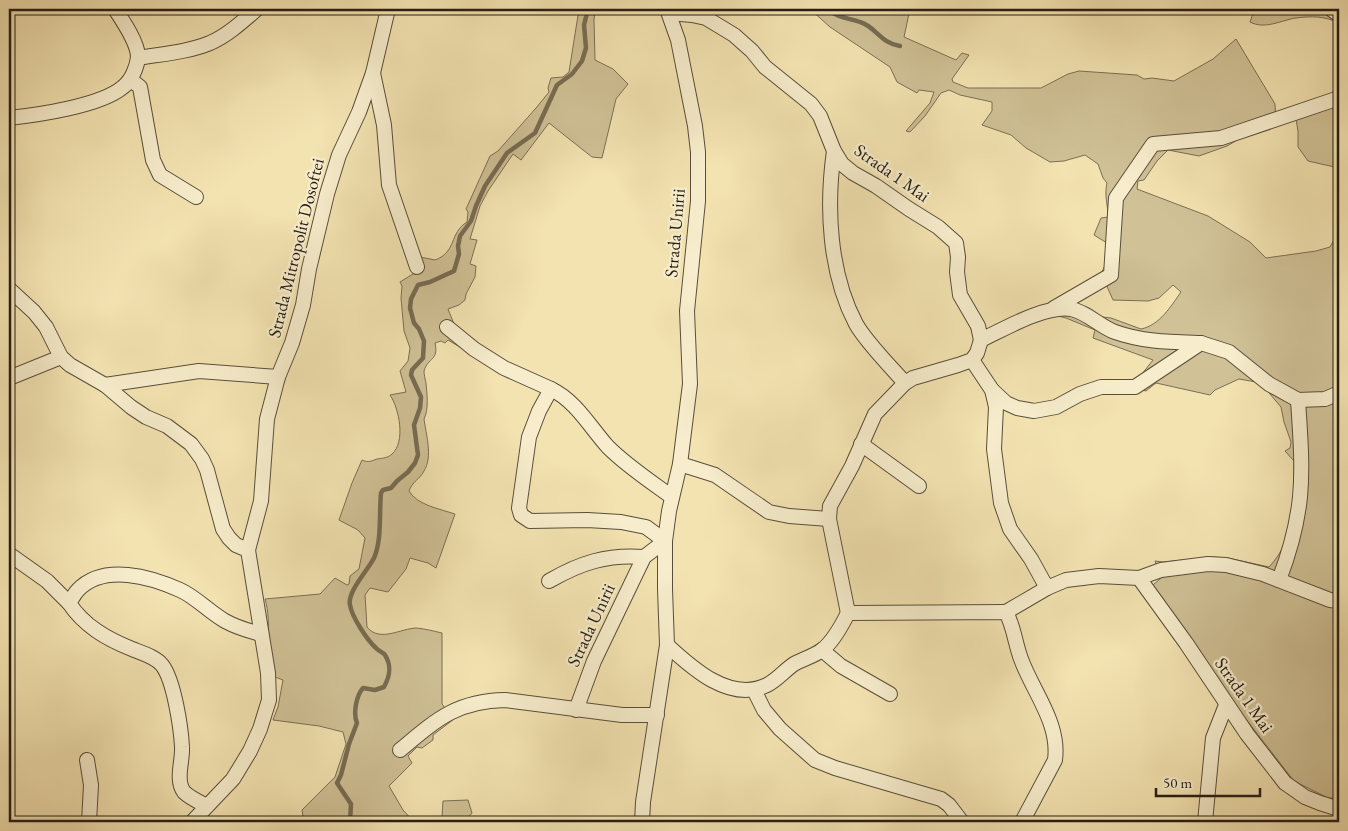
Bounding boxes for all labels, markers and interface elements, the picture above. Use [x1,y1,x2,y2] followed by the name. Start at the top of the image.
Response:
[850,138,935,207] street label: Strada 1 Mai
[262,155,329,340] street label: Strada Mitropolit Dosoftei
[659,187,690,278] street label: Strada Unirii
[561,579,620,670] street label: Strada Unirii
[1210,653,1279,737] street label: Strada 1 Mai
[1156,766,1259,798] scale bar
[1163,773,1192,792] text: 50 m

